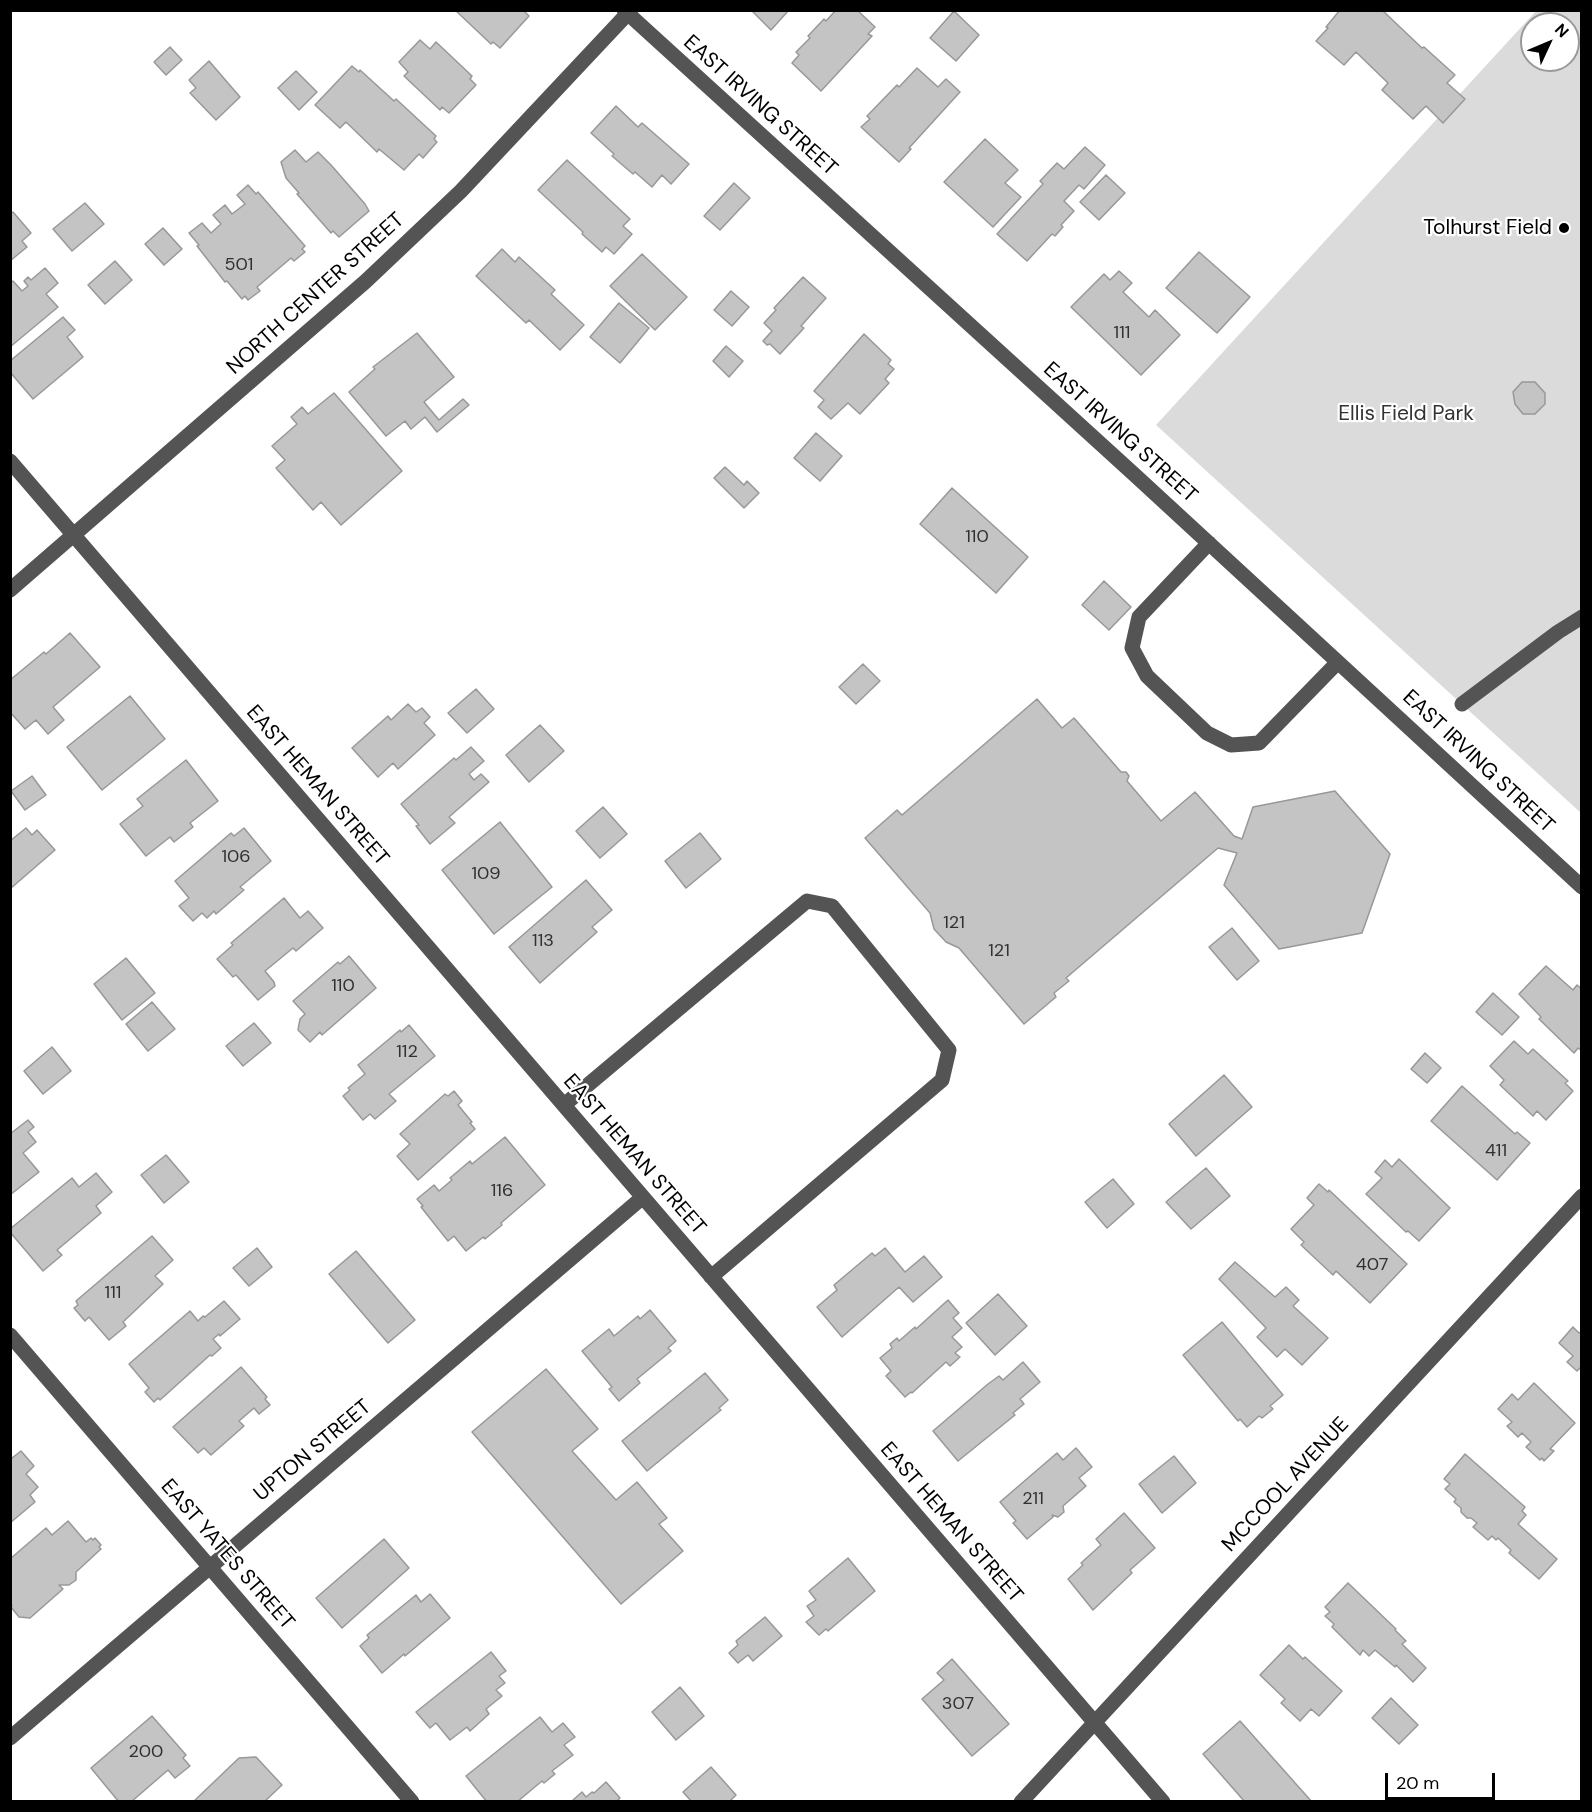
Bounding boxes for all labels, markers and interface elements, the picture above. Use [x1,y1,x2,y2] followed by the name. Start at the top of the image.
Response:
[1520,12,1580,72] north arrow
[1550,19,1573,42] text: N
[678,30,842,182] street label: EAST IRVING STREET
[222,208,410,380] street label: NORTH CENTER STREET
[1423,215,1552,241] place label: Tolhurst Field
[1557,221,1571,235] marker: Tolhurst Field
[225,254,253,276] house number: 501
[1114,322,1130,344] house number: 111
[1038,357,1202,509] street label: EAST IRVING STREET
[1338,401,1474,427] park label: Ellis Field Park
[965,526,989,548] house number: 110
[1397,685,1559,839] street label: EAST IRVING STREET
[240,701,394,871] street label: EAST HEMAN STREET
[221,846,251,868] house number: 106
[471,863,501,885] house number: 109
[943,912,965,934] house number: 121
[532,930,554,952] house number: 113
[988,940,1010,962] house number: 121
[331,975,355,997] house number: 110
[396,1041,418,1063] house number: 112
[557,1070,711,1240] street label: EAST HEMAN STREET
[1485,1140,1507,1162] house number: 411
[491,1180,513,1202] house number: 116
[1356,1254,1388,1276] house number: 407
[105,1282,121,1304] house number: 111
[249,1395,377,1507] street label: UPTON STREET
[1217,1412,1355,1558] street label: MCCOOL AVENUE
[874,1438,1028,1608] street label: EAST HEMAN STREET
[155,1475,299,1635] street label: EAST YATES STREET
[1022,1488,1044,1510] house number: 211
[942,1693,974,1715] house number: 307
[129,1741,163,1763] house number: 200
[1388,1761,1498,1799] scale bar
[1396,1771,1439,1795] text: 20 m

